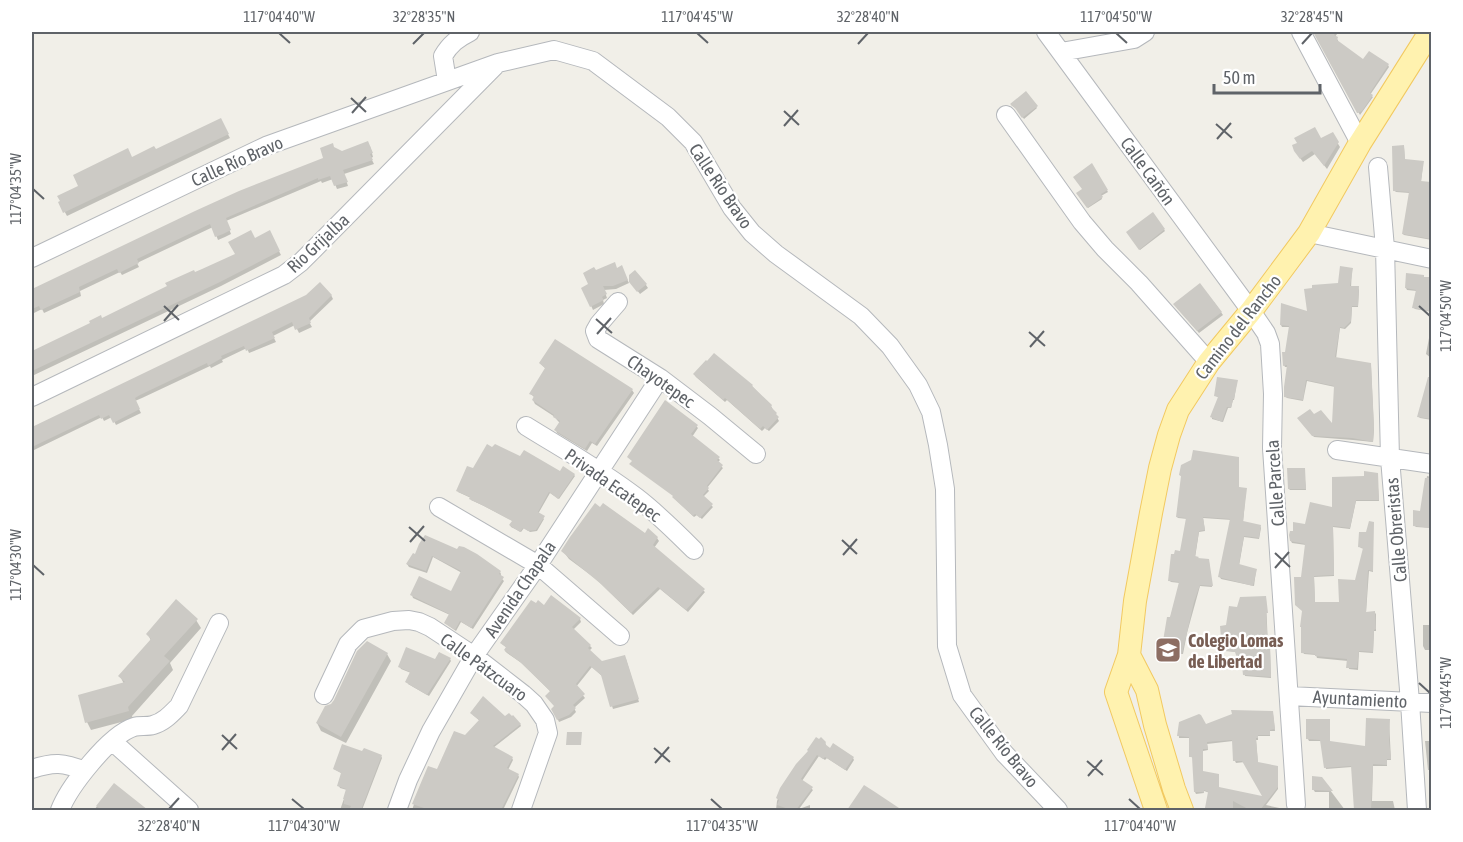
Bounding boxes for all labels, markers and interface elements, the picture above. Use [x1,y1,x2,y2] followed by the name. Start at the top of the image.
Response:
[243,8,315,25] text: 117°04'40"W
[393,8,455,25] text: 32°28'35"N
[661,8,733,25] text: 117°04'45"W
[837,8,899,25] text: 32°28'40"N
[1080,8,1152,25] text: 117°04'50"W
[1281,8,1343,25] text: 32°28'45"N
[1214,57,1320,95] scale bar
[1223,67,1255,88] text: 50 m
[188,131,286,191] street label: Calle Río Bravo
[1116,133,1180,209] street label: Calle Cañón
[685,139,757,233] street label: Calle Río Bravo
[7,153,24,225] text: 117°04'35"W
[283,209,353,277] street label: Rio Grijalba
[1191,270,1285,384] street label: Camino del Rancho
[1437,280,1454,352] text: 117°04'50"W
[623,350,699,412] street label: Chayotepec
[1262,439,1288,527] street label: Calle Parcela
[561,444,665,526] street label: Privada Ecatepec
[1381,477,1411,583] street label: Calle Obreristas
[7,529,24,601] text: 117°04'30"W
[480,537,560,641] street label: Avenida Chapala
[436,628,532,706] street label: Calle Pátzcuaro
[1188,630,1284,672] place label: Colegio Lomas de Libertad
[1153,635,1183,665] school or university icon: Colegio Lomas de Libertad
[1437,657,1454,729] text: 117°04'45"W
[1312,686,1408,712] street label: Ayuntamiento
[965,702,1043,792] street label: Calle Río Bravo
[138,817,200,834] text: 32°28'40"N
[268,817,340,834] text: 117°04'30"W
[686,817,758,834] text: 117°04'35"W
[1104,817,1176,834] text: 117°04'40"W

